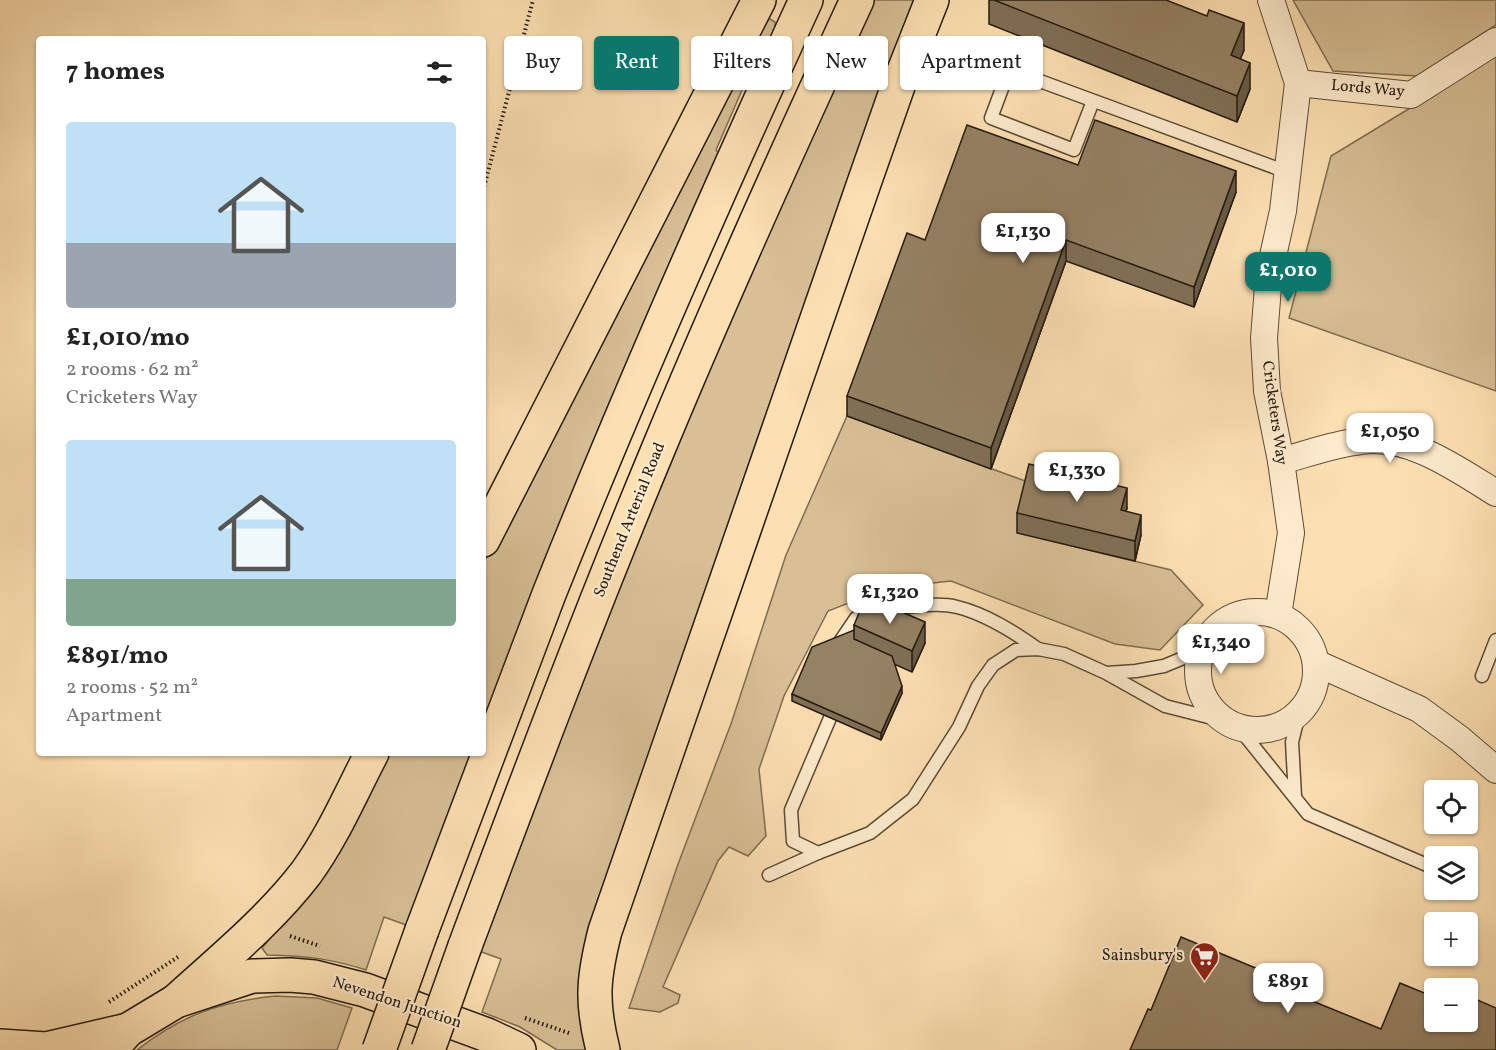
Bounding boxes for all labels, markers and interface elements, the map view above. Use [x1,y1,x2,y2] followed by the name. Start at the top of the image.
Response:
[504,36,582,90] chip: Buy
[594,36,679,90] chip: Rent
[691,36,792,90] chip: Filters
[804,36,888,90] chip: New
[900,36,1043,90] chip: Apartment
[66,54,165,90] text: 7 homes
[423,56,456,89] icon: filters
[1330,75,1406,103] street label: Lords Way
[207,161,315,269] icon: home
[974,213,1072,264] pin: £1,130
[995,218,1051,246] text: £1,130
[1239,252,1337,303] pin: £1,010
[1259,257,1317,285] text: £1,010
[66,320,190,356] text: £1,010/mo
[66,356,199,384] text: 2 rooms · 62 m²
[1256,359,1292,467] street label: Cricketers Way
[66,384,197,412] text: Cricketers Way
[1341,413,1439,464] pin: £1,050
[1360,418,1420,446] text: £1,050
[589,439,671,601] street label: Southend Arterial Road
[1028,452,1126,503] pin: £1,330
[1048,457,1106,485] text: £1,330
[207,479,315,587] icon: home
[841,574,939,625] pin: £1,320
[861,579,919,607] text: £1,320
[1172,624,1270,675] pin: £1,340
[1191,629,1251,657] text: £1,340
[66,638,168,674] text: £891/mo
[66,674,198,702] text: 2 rooms · 52 m²
[66,702,162,730] text: Apartment
[1424,780,1478,1032] map controls
[1424,780,1478,834] button: locate
[1424,846,1478,900] button: layers
[1424,912,1478,966] button: +
[1188,940,1220,982] supermarket icon: Sainsbury's
[1102,945,1183,967] place label: Sainsbury's
[1252,963,1324,1014] pin: £891
[1267,968,1309,996] text: £891
[330,972,464,1034] street label: Nevendon Junction
[1424,978,1478,1032] button: −

